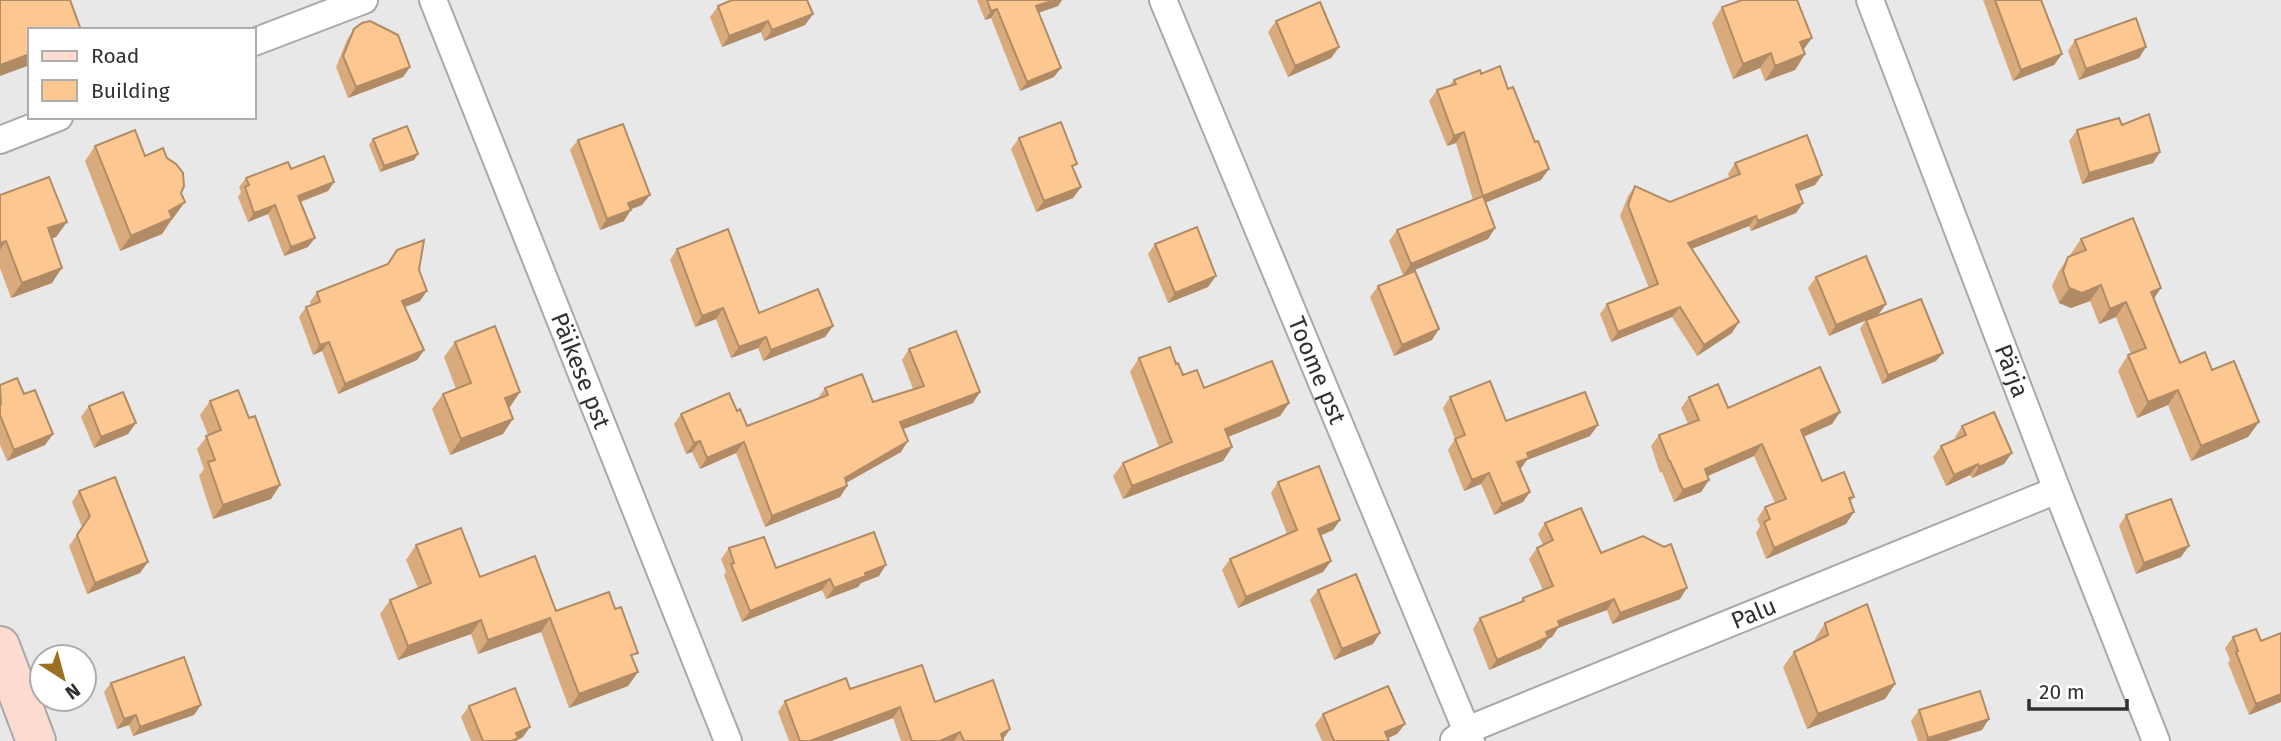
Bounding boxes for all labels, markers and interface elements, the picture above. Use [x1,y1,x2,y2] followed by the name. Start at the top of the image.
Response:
[28,28,256,119] legend
[91,43,139,69] text: Road
[91,78,170,104] text: Building
[545,309,616,433] street label: Päikese pst
[1282,313,1352,428] street label: Toome pst
[1989,340,2034,401] street label: Pärja
[1727,592,1781,635] street label: Palu
[28,643,98,713] north arrow
[2029,668,2127,712] scale bar
[61,678,85,704] text: N
[2039,679,2085,705] text: 20 m

